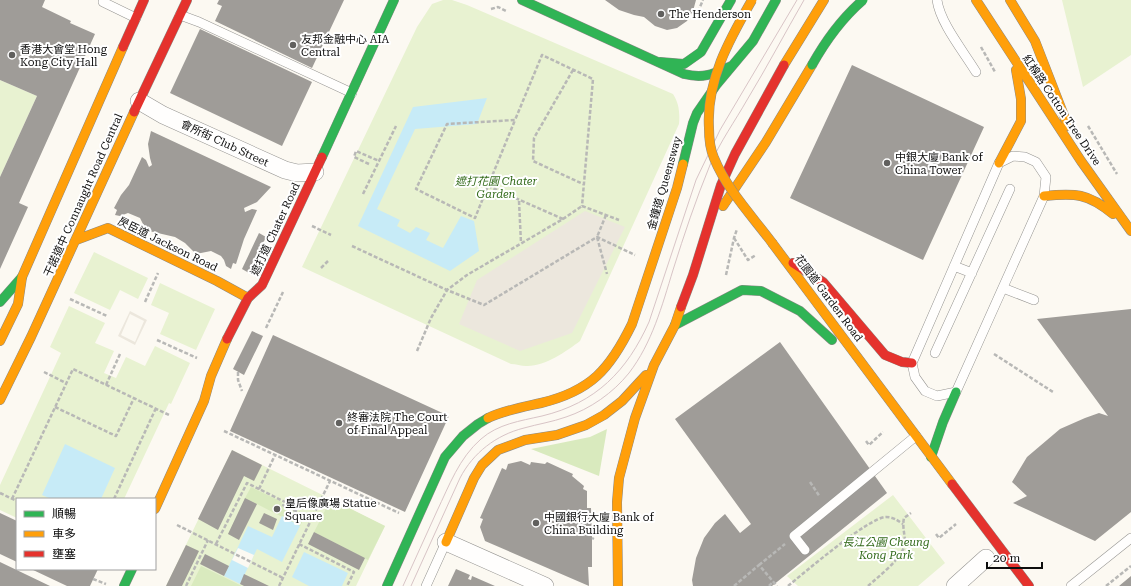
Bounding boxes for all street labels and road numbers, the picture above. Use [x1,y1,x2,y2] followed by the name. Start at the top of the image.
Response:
[1020,52,1103,168] street label: 紅棉路 Cotton Tree Drive
[41,111,126,279] street label: 干諾道中 Connaught Road Central
[179,117,271,169] street label: 會所街 Club Street
[645,134,684,232] street label: 金鐘道 Queensway
[248,181,303,278] street label: 遮打道 Chater Road
[116,215,220,274] street label: 昃臣道 Jackson Road
[792,253,865,344] street label: 花園道 Garden Road

